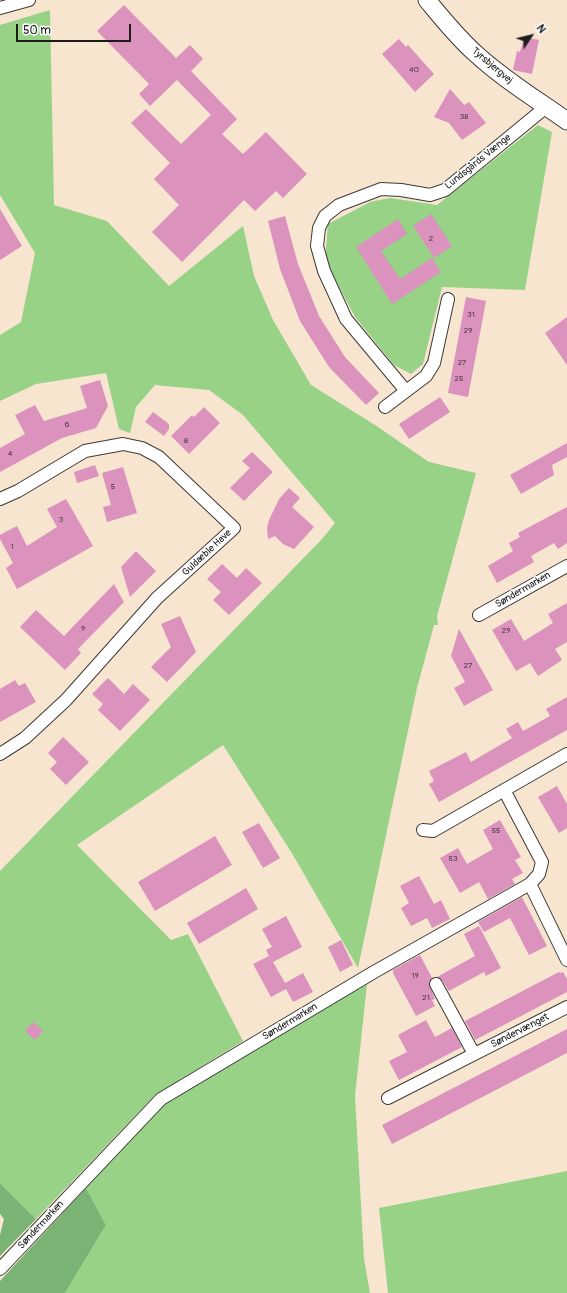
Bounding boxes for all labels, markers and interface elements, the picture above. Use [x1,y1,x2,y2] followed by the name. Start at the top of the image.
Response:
[18,16,133,42] scale bar
[511,16,551,56] north arrow
[534,22,549,36] text: N
[23,23,51,38] text: 50 m
[469,45,515,87] street label: Tyrsbjergvej
[409,65,419,75] house number: 40
[460,112,468,122] house number: 38
[443,132,513,192] street label: Lundsgårds Vænge
[429,234,433,244] house number: 2
[467,310,475,320] house number: 31
[464,326,472,336] house number: 29
[458,358,466,368] house number: 27
[455,374,463,384] house number: 25
[65,420,69,430] house number: 6
[184,436,188,446] house number: 8
[8,449,12,459] house number: 4
[111,482,115,492] house number: 5
[59,515,63,525] house number: 3
[180,527,234,579] street label: Guldæble Have
[10,542,14,552] house number: 1
[493,569,553,611] street label: Søndermarken
[81,624,85,634] house number: 9
[502,626,510,636] house number: 29
[464,661,472,671] house number: 27
[492,826,500,836] house number: 55
[449,854,457,864] house number: 53
[411,971,419,981] house number: 19
[422,993,430,1003] house number: 21
[260,1001,320,1043] street label: Søndermarken
[489,1011,551,1051] street label: Søndervænget
[15,1198,67,1252] street label: Søndermarken

